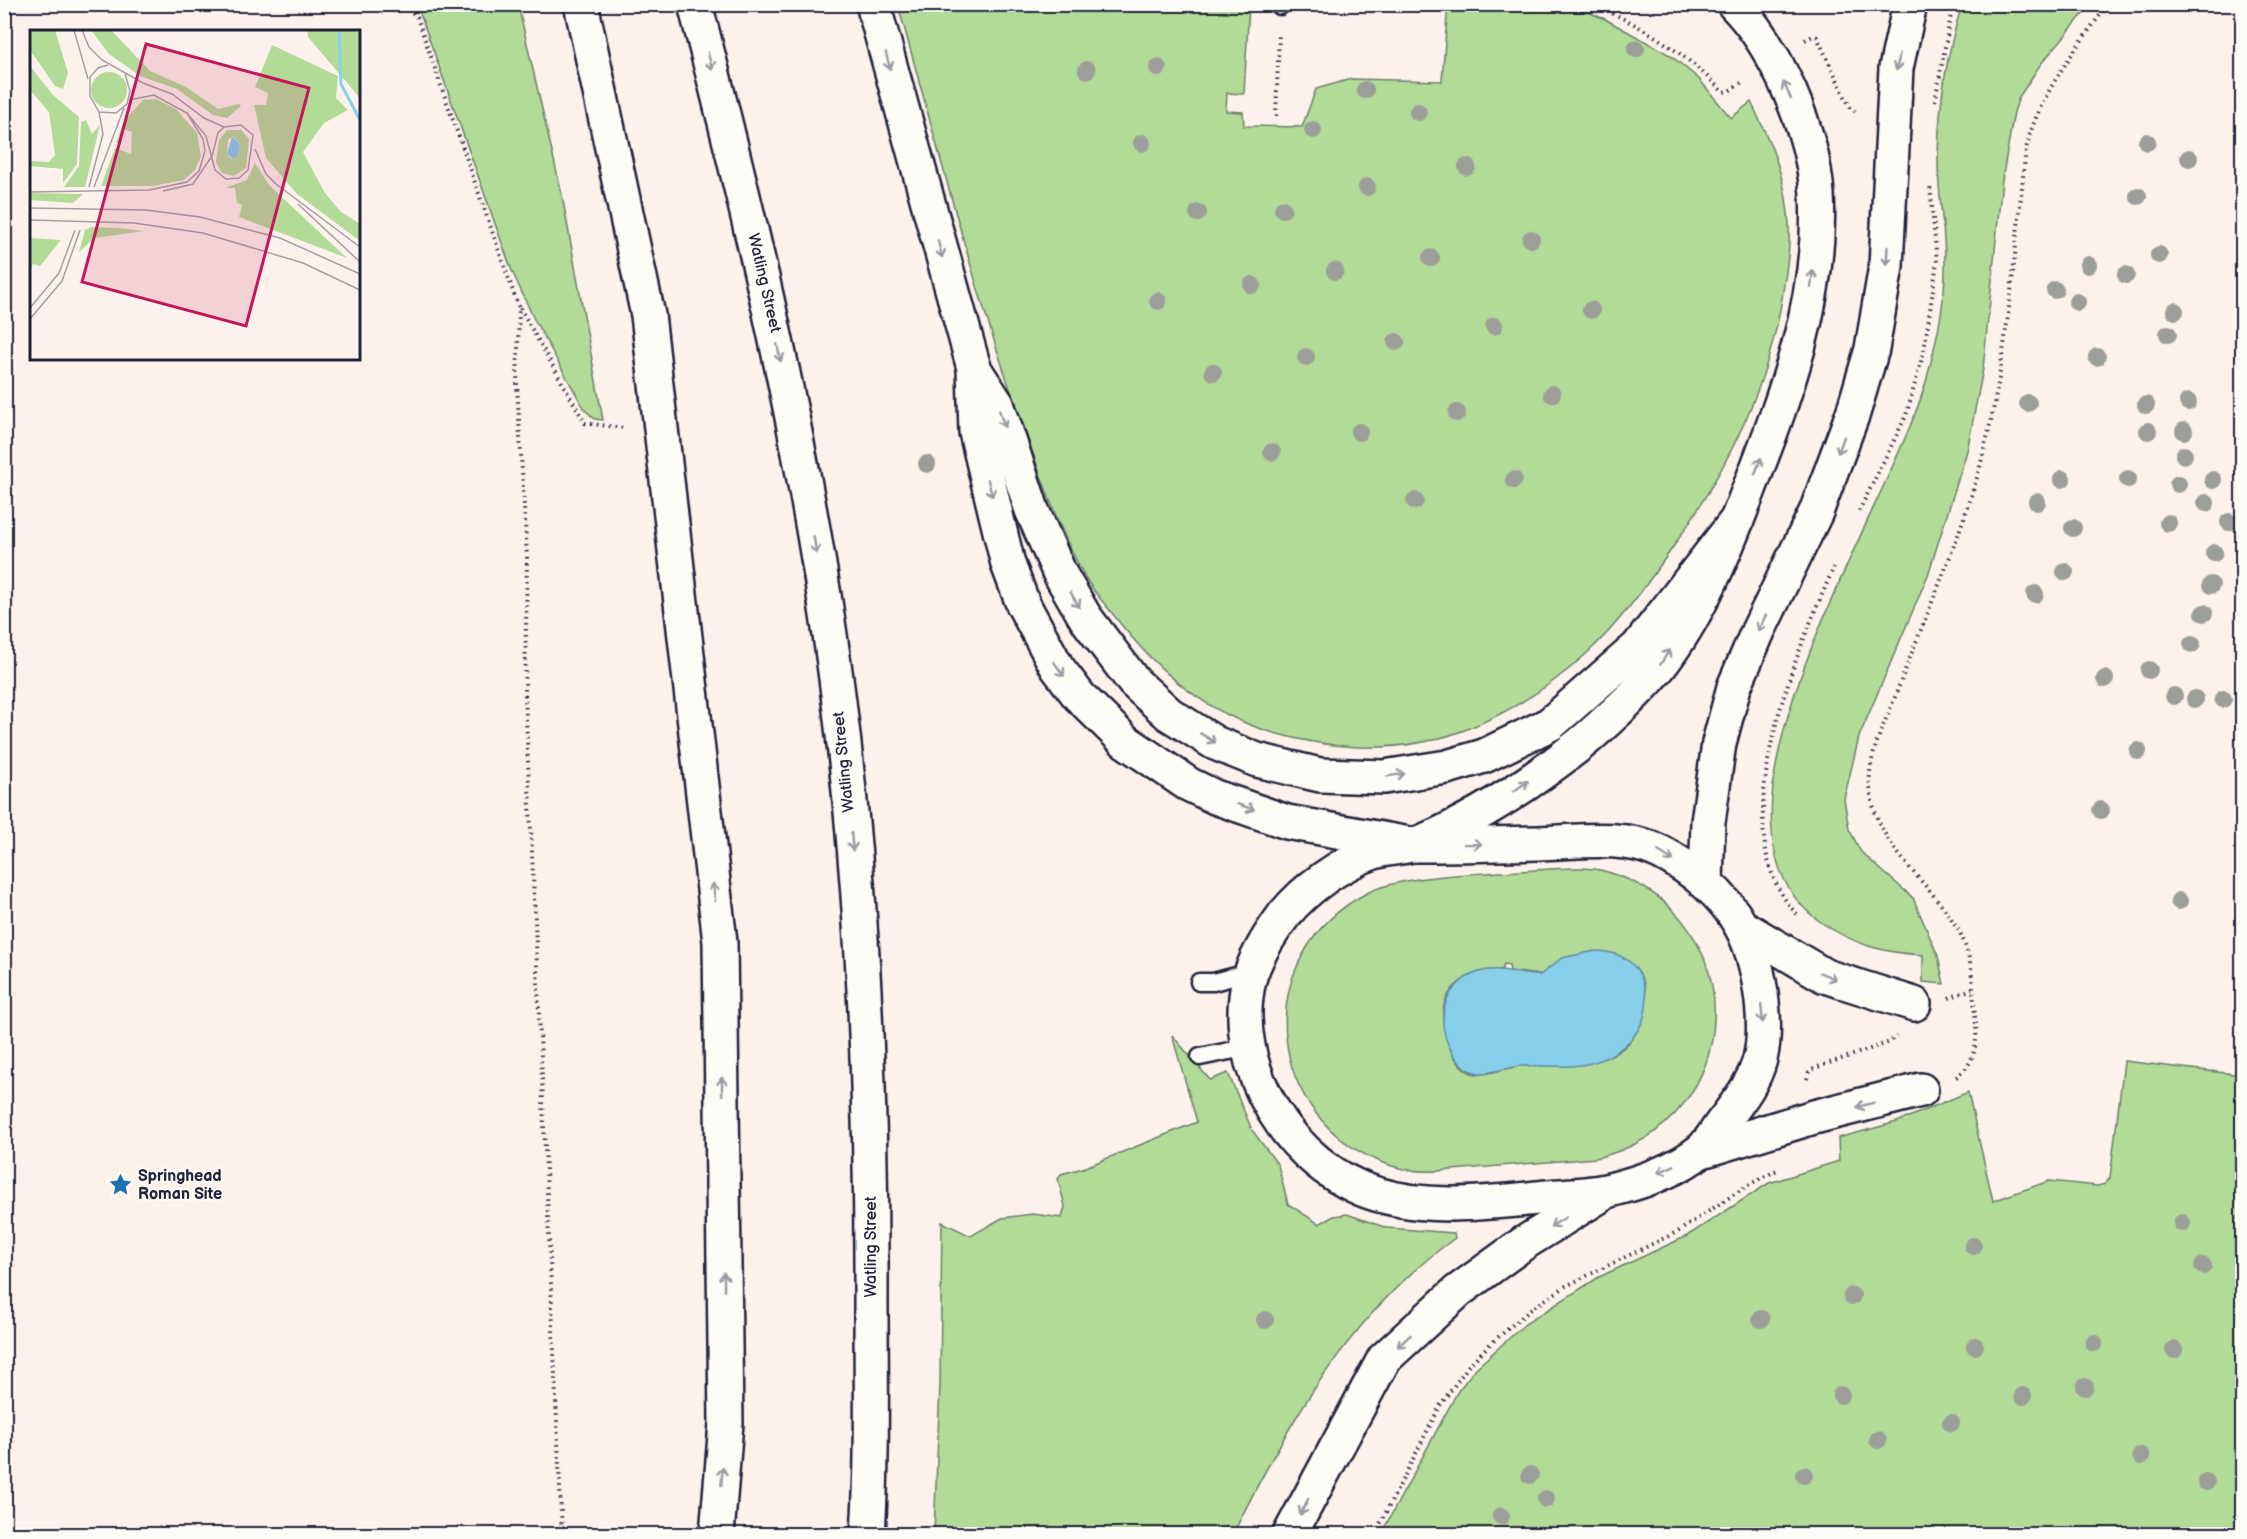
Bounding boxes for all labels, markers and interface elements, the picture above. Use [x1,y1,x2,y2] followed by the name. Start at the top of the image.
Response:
[30,30,360,360] inset map
[704,51,716,70] one-way arrow
[883,51,895,70] one-way arrow
[1892,51,1903,71] one-way arrow
[1780,81,1792,99] one-way arrow
[743,232,785,335] street label: Watling Street
[935,239,946,258] one-way arrow
[1881,246,1892,266] one-way arrow
[1807,270,1818,289] one-way arrow
[774,343,785,362] one-way arrow
[997,409,1008,428] one-way arrow
[1835,435,1846,454] one-way arrow
[1753,457,1764,475] one-way arrow
[984,478,996,497] one-way arrow
[810,534,821,554] one-way arrow
[1069,591,1081,608] one-way arrow
[1756,614,1767,632] one-way arrow
[1660,649,1672,666] one-way arrow
[1053,660,1065,676] one-way arrow
[829,711,859,813] street label: Watling Street
[1199,732,1216,744] one-way arrow
[1386,770,1406,781] one-way arrow
[1512,780,1528,792] one-way arrow
[1236,803,1255,814] one-way arrow
[847,832,858,852] one-way arrow
[1463,839,1483,850] one-way arrow
[1657,850,1674,862] one-way arrow
[708,882,719,902] one-way arrow
[1818,971,1836,983] one-way arrow
[1756,1003,1767,1023] one-way arrow
[716,1077,727,1097] one-way arrow
[1856,1100,1875,1112] one-way arrow
[1657,1164,1675,1176] one-way arrow
[138,1167,222,1204] place label: Springhead Roman Site
[107,1172,133,1198] place icon: Springhead Roman Site
[862,1196,881,1298] street label: Watling Street
[1550,1216,1567,1228] one-way arrow
[718,1272,730,1292] one-way arrow
[1397,1334,1412,1348] one-way arrow
[717,1467,728,1487] one-way arrow
[1298,1497,1309,1515] one-way arrow

